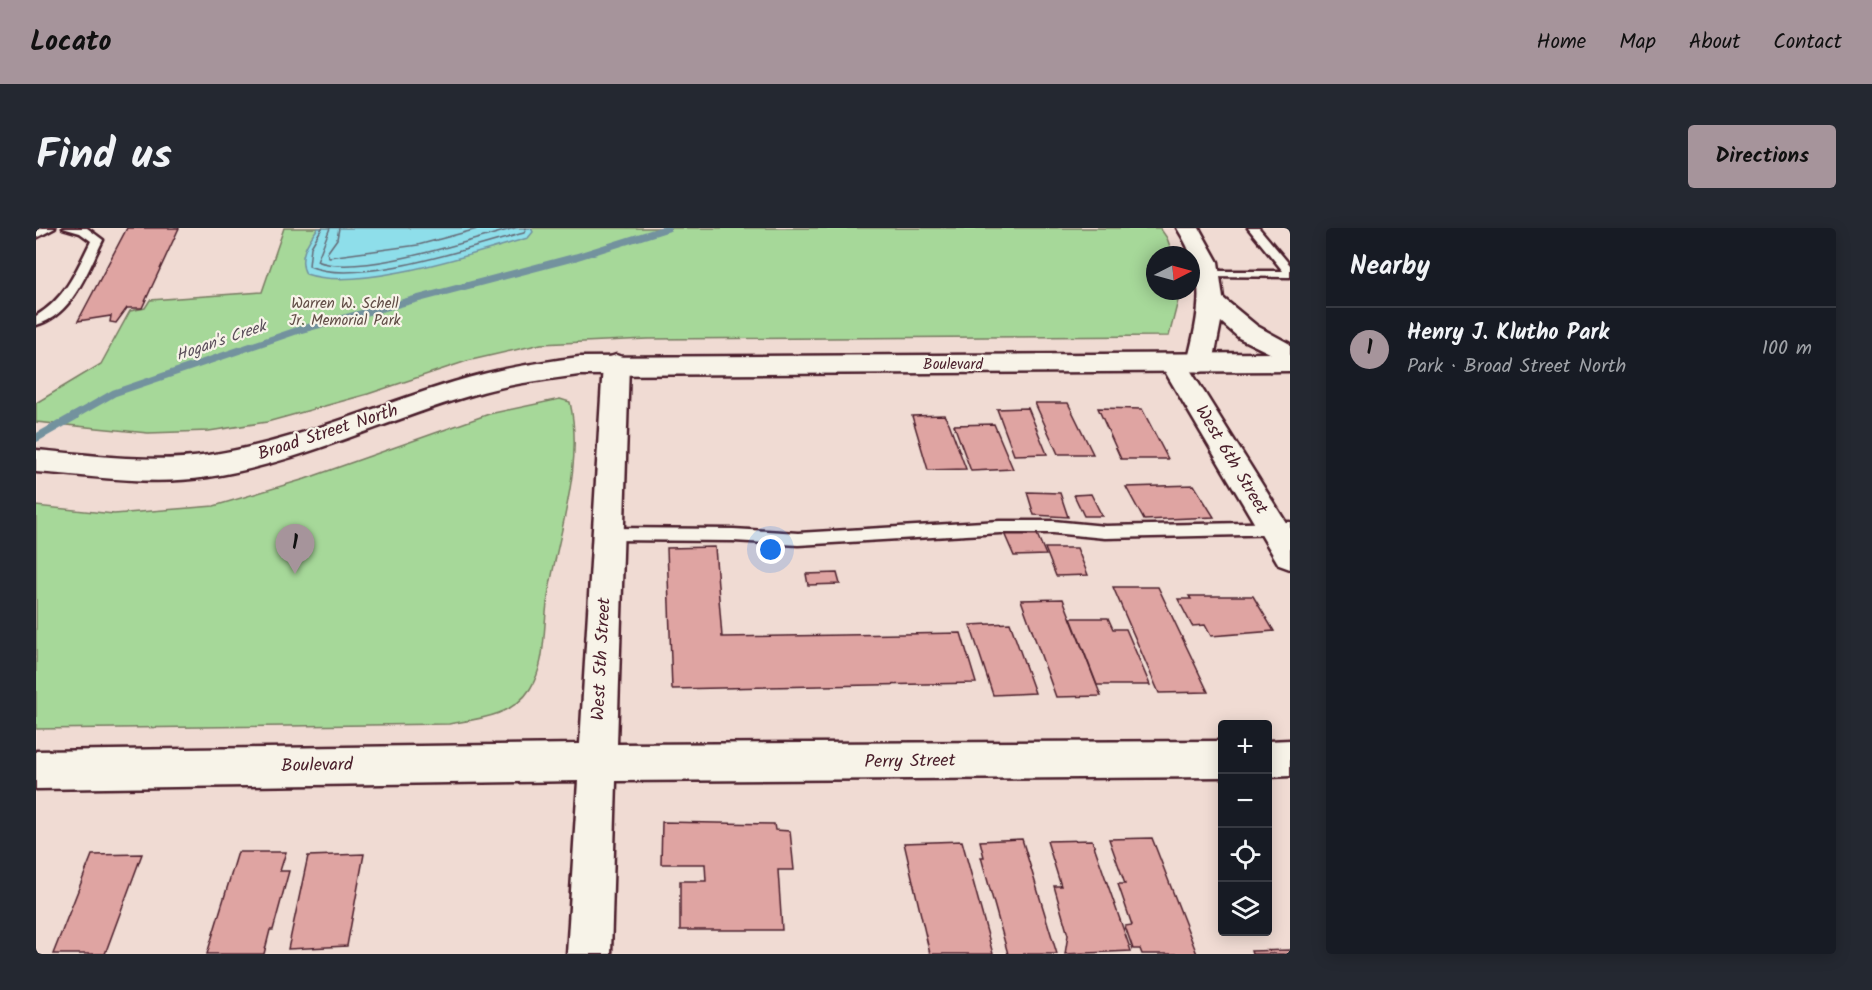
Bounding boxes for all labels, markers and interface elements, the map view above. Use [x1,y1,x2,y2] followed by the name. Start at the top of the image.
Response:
[30,20,111,65] text: Locato
[1537,26,1586,59] text: Home
[1619,26,1656,59] text: Map
[1689,26,1740,59] text: About
[1773,26,1842,59] text: Contact
[36,123,172,190] text: Find us
[1688,125,1836,188] button: Directions
[1146,246,1200,300] north arrow
[1350,246,1430,288] text: Nearby
[289,292,402,333] park label: Warren W. Schell Jr. Memorial Park
[173,313,272,368] water label: Hogan's Creek
[1407,316,1609,351] text: Henry J. Klutho Park
[1366,333,1373,365] text: 1
[1762,333,1812,365] text: 100 m
[1407,351,1626,383] text: Park · Broad Street North
[923,353,983,377] street label: Boulevard
[254,397,402,469] street label: Broad Street North
[1187,400,1276,521] street label: West 6th Street
[276,524,314,574] pin: 1
[756,535,785,564] your location
[584,596,620,721] street label: West 5th Street
[1218,720,1272,936] map controls
[1218,720,1272,774] button: +
[864,747,957,777] street label: Perry Street
[281,751,354,781] street label: Boulevard
[1218,774,1272,828] button: −
[1218,828,1272,882] button: locate
[1218,882,1272,936] button: layers

